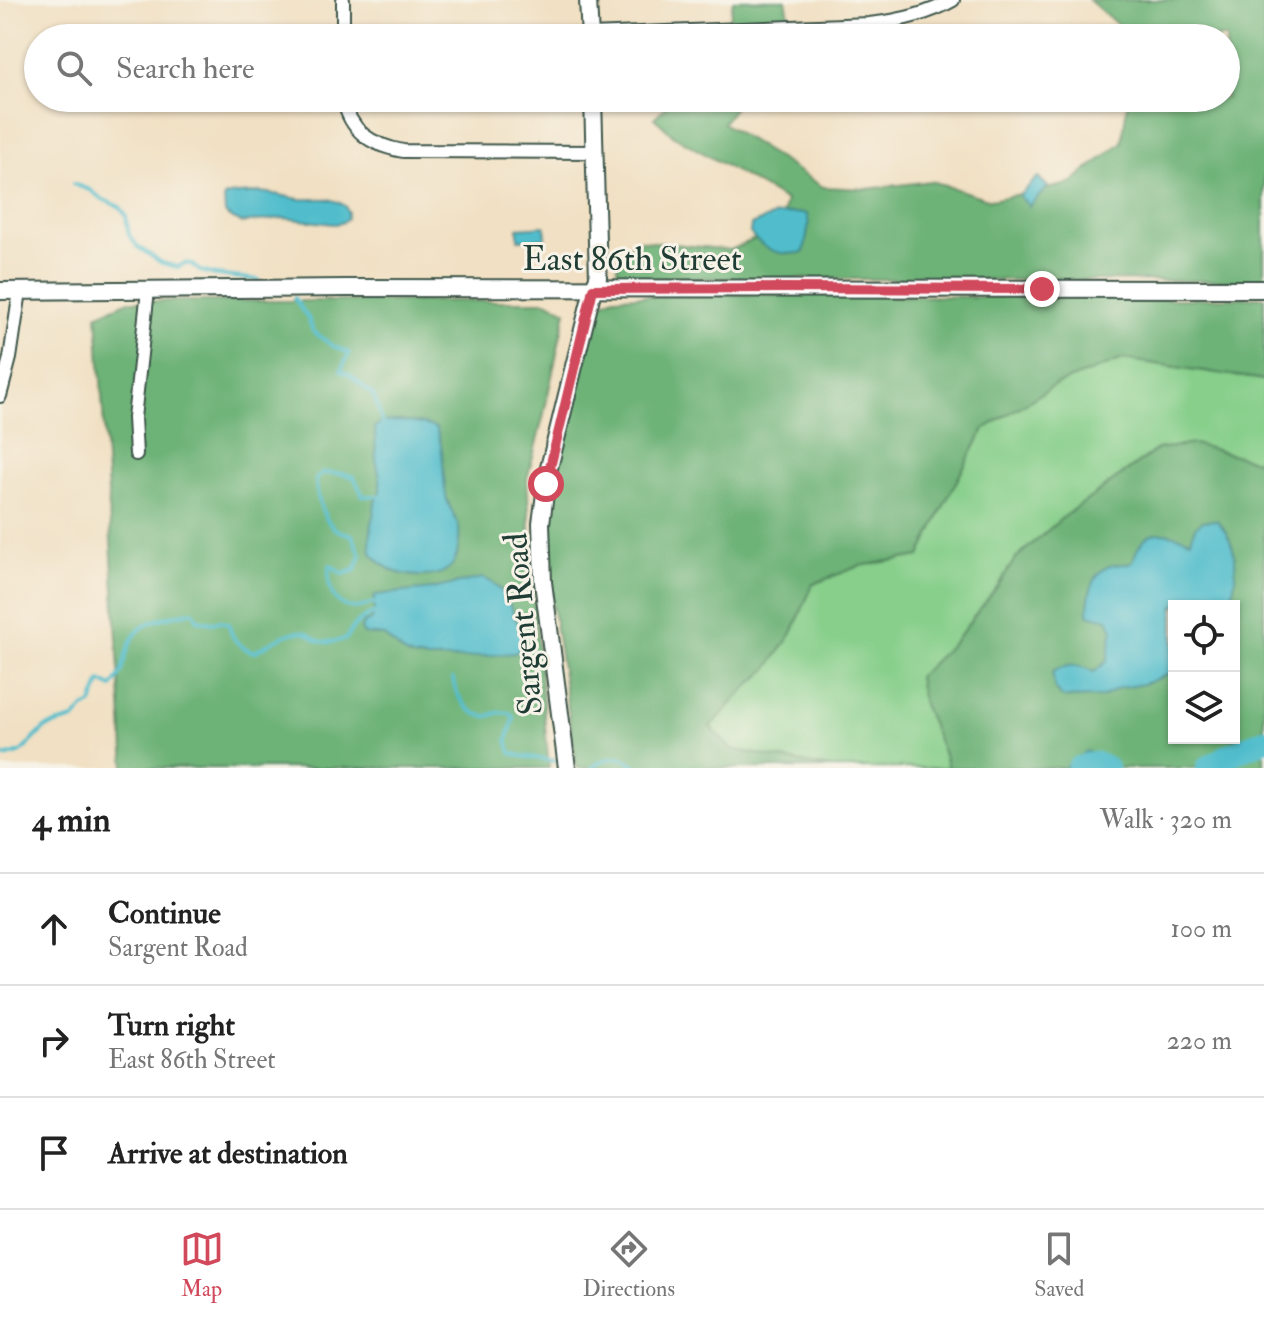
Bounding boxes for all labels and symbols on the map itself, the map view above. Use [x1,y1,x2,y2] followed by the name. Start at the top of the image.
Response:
[522,238,742,281] street label: East 86th Street
[1024,271,1060,307] route end
[528,466,564,502] route start
[494,531,553,717] street label: Sargent Road

